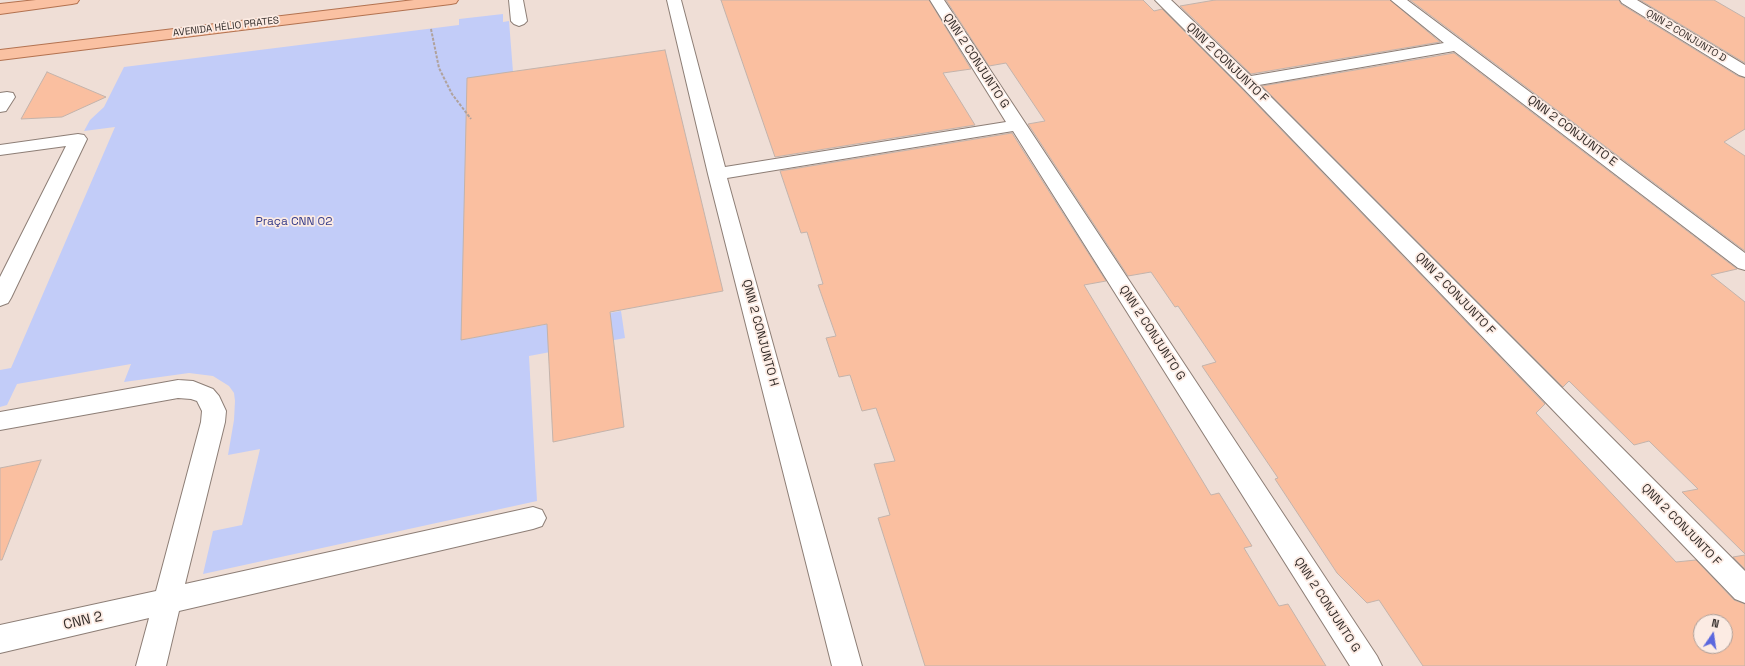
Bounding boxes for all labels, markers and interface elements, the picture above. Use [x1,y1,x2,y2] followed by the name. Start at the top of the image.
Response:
[1644,7,1728,65] street label: QNN 2 CONJUNTO D
[940,11,1012,111] street label: QNN 2 CONJUNTO G
[172,15,280,39] street label: AVENIDA HÉLIO PRATES
[1183,20,1271,106] street label: QNN 2 CONJUNTO F
[1524,93,1620,169] street label: QNN 2 CONJUNTO E
[255,215,333,229] park label: Praça CNN 02
[1412,250,1498,338] street label: QNN 2 CONJUNTO F
[739,278,781,388] street label: QNN 2 CONJUNTO H
[1116,283,1188,383] street label: QNN 2 CONJUNTO G
[1638,481,1724,569] street label: QNN 2 CONJUNTO F
[1291,555,1363,655] street label: QNN 2 CONJUNTO G
[62,608,104,634] street label: CNN 2
[1693,614,1733,654] north arrow
[1710,616,1721,631] text: N

